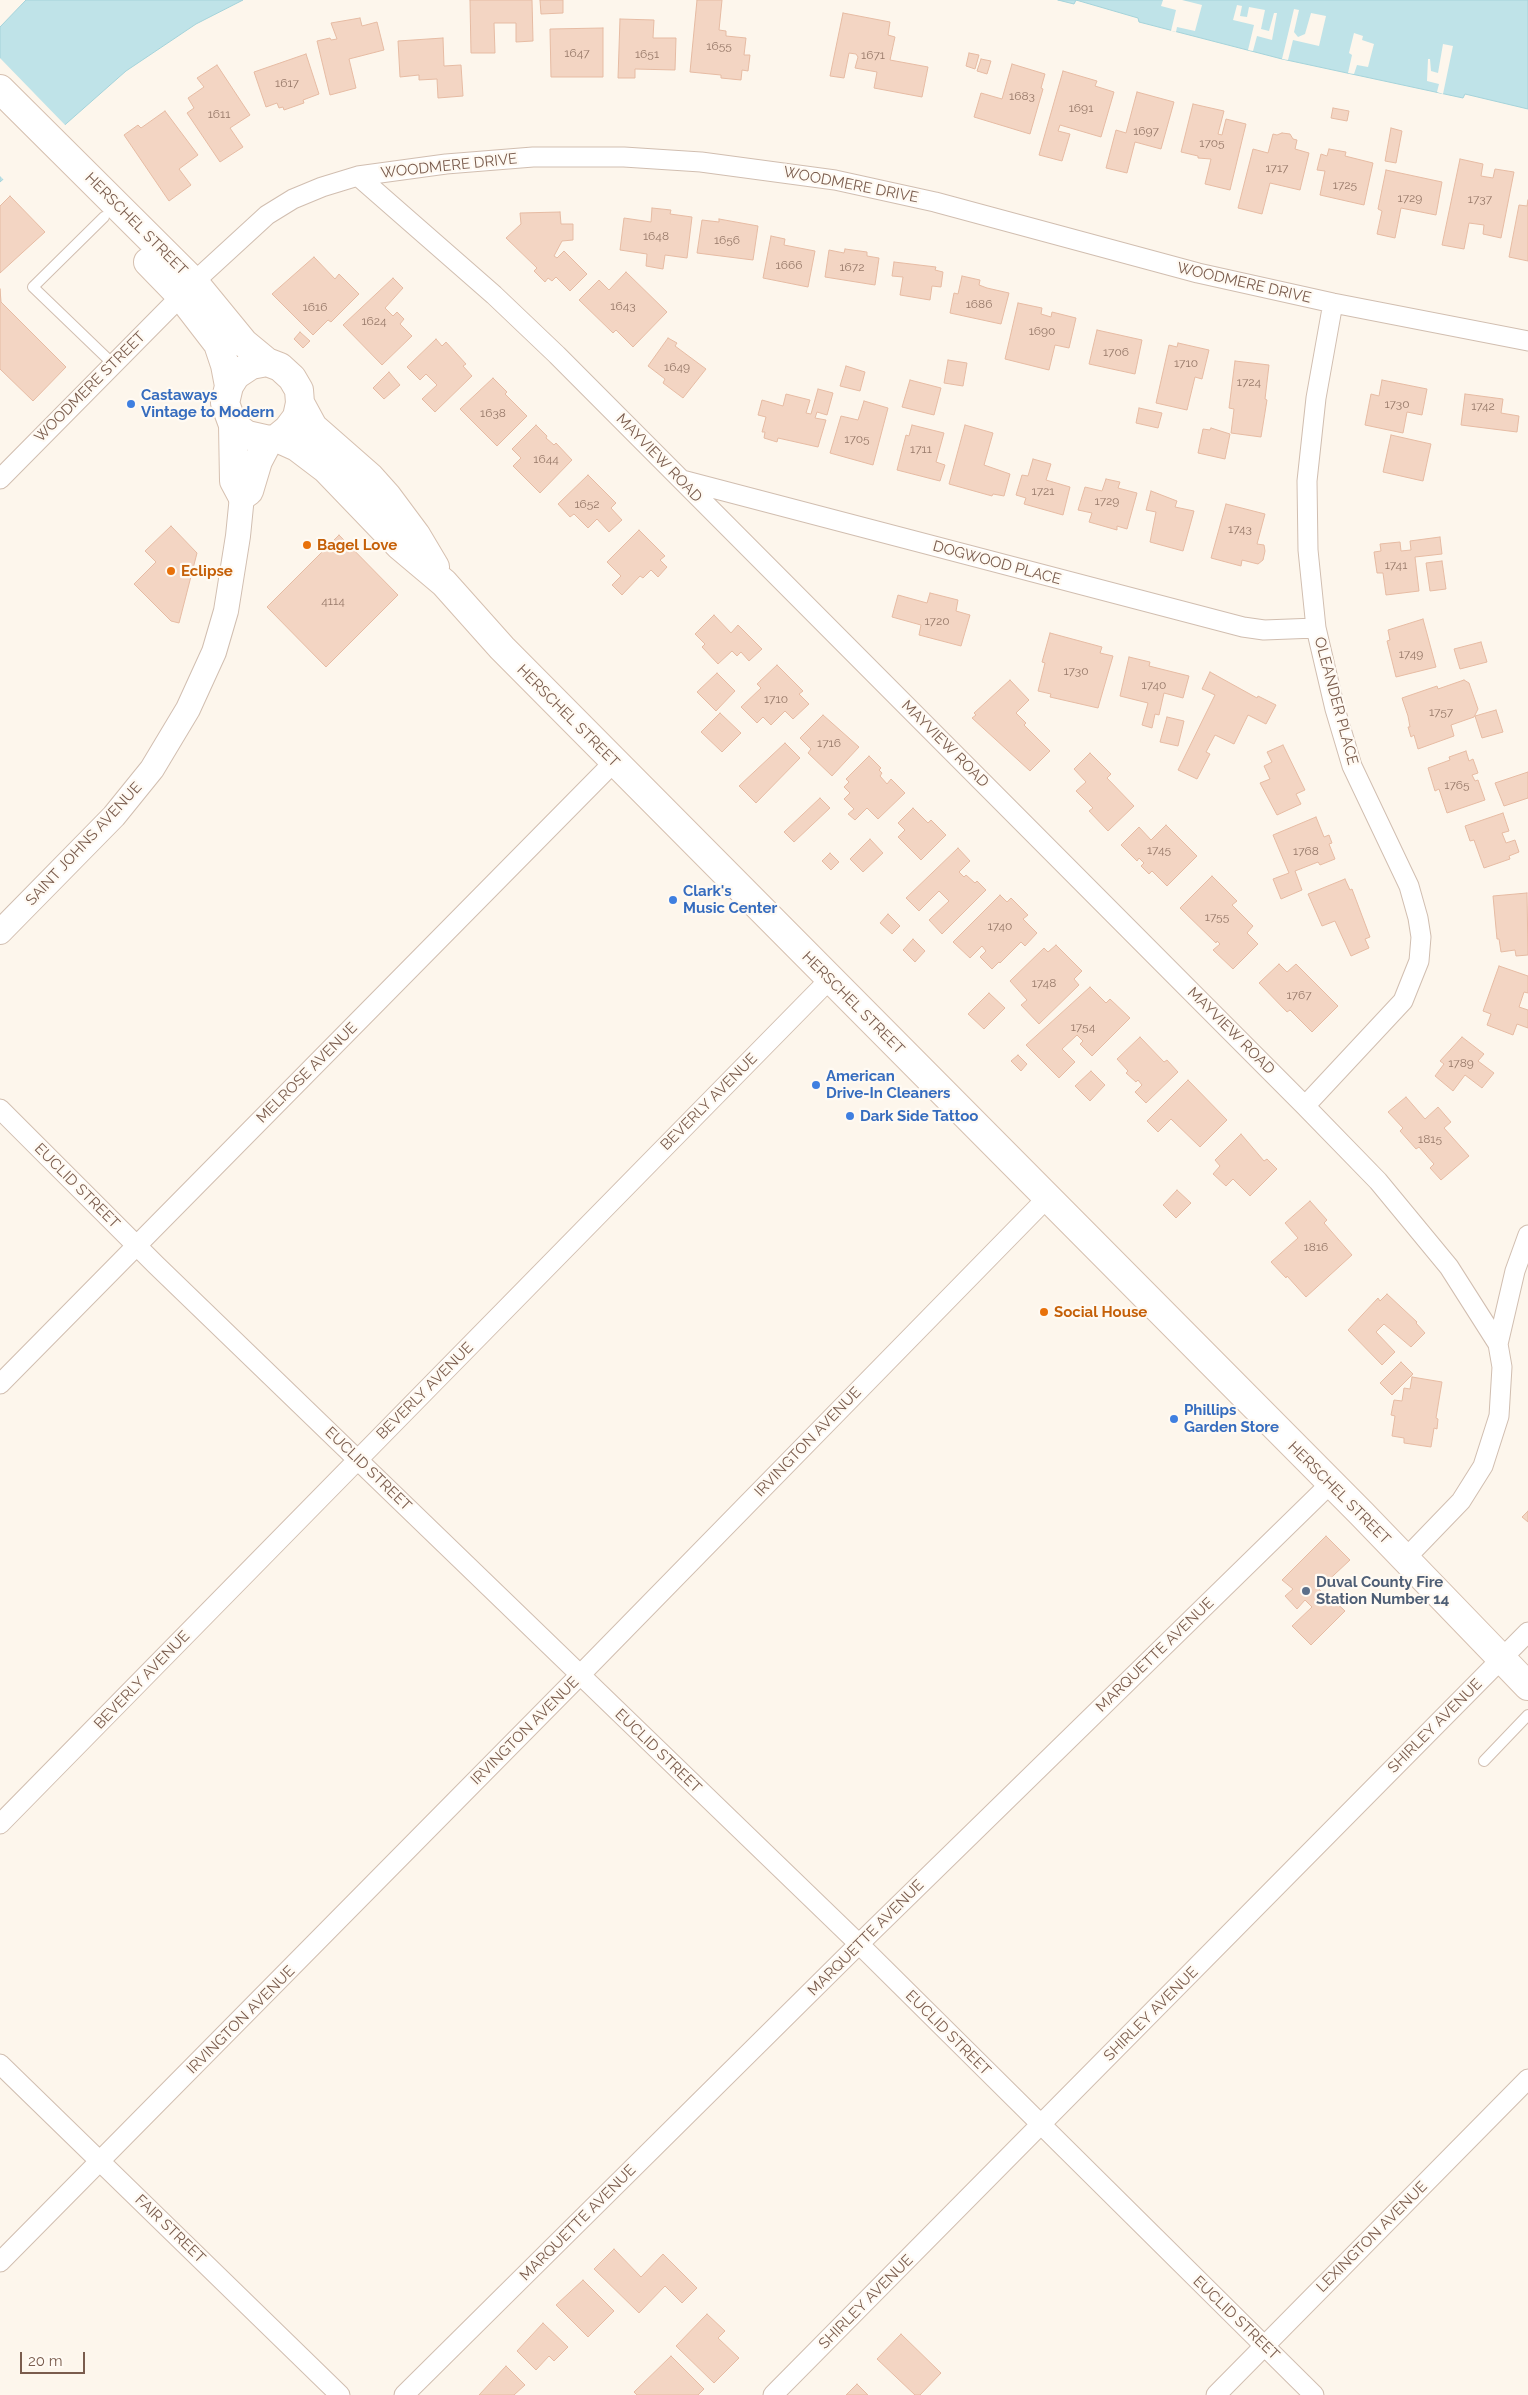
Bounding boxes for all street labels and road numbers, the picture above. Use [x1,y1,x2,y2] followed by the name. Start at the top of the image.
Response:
[380,150,518,182] street label: WOODMERE DRIVE
[782,163,920,207] street label: WOODMERE DRIVE
[81,169,191,279] street label: HERSCHEL STREET
[1175,259,1313,307] street label: WOODMERE DRIVE
[31,328,149,446] street label: WOODMERE STREET
[612,410,706,506] street label: MAYVIEW ROAD
[931,537,1063,589] street label: DOGWOOD PLACE
[1310,635,1362,767] street label: OLEANDER PLACE
[513,661,623,771] street label: HERSCHEL STREET
[898,697,992,791] street label: MAYVIEW ROAD
[22,779,146,909] street label: SAINT JOHNS AVENUE
[798,948,908,1058] street label: HERSCHEL STREET
[1184,984,1278,1078] street label: MAYVIEW ROAD
[253,1019,361,1127] street label: MELROSE AVENUE
[657,1050,761,1154] street label: BEVERLY AVENUE
[31,1140,123,1232] street label: EUCLID STREET
[373,1339,477,1443] street label: BEVERLY AVENUE
[751,1383,865,1501] street label: IRVINGTON AVENUE
[321,1423,415,1515] street label: EUCLID STREET
[1284,1438,1394,1548] street label: HERSCHEL STREET
[1092,1594,1218,1716] street label: MARQUETTE AVENUE
[91,1627,193,1733] street label: BEVERLY AVENUE
[467,1673,583,1789] street label: IRVINGTON AVENUE
[1384,1675,1486,1777] street label: SHIRLEY AVENUE
[611,1705,705,1797] street label: EUCLID STREET
[804,1876,928,2000] street label: MARQUETTE AVENUE
[183,1962,299,2078] street label: IRVINGTON AVENUE
[1100,1963,1202,2065] street label: SHIRLEY AVENUE
[902,1987,994,2079] street label: EUCLID STREET
[516,2161,640,2285] street label: MARQUETTE AVENUE
[1313,2178,1431,2296] street label: LEXINGTON AVENUE
[131,2191,209,2267] street label: FAIR STREET
[815,2251,917,2353] street label: SHIRLEY AVENUE
[1189,2272,1283,2364] street label: EUCLID STREET

